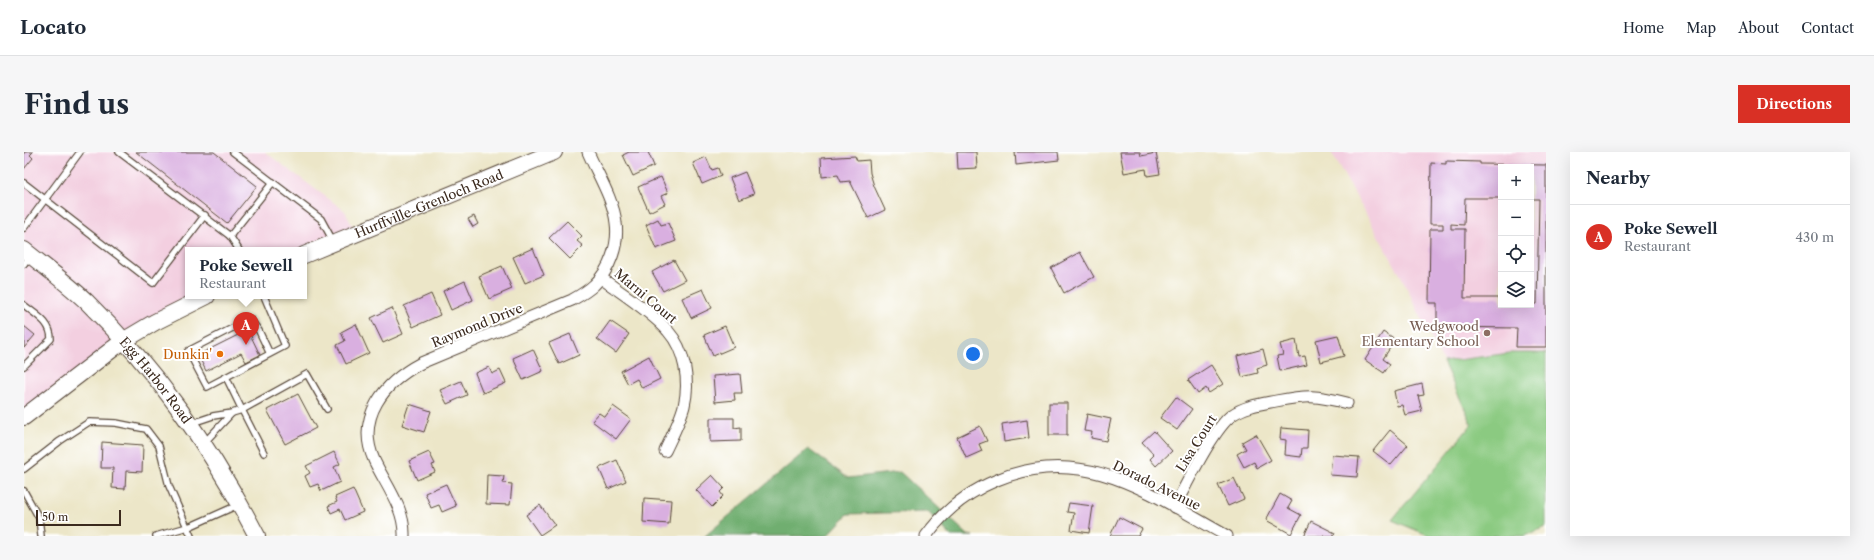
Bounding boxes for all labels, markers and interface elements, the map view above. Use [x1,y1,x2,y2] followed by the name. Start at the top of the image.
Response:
[20,16,86,39] text: Locato
[1623,19,1664,37] text: Home
[1686,19,1716,37] text: Map
[1738,19,1779,37] text: About
[1801,19,1854,37] text: Contact
[1738,85,1850,123] button: Directions
[24,87,129,121] text: Find us
[1498,164,1534,308] map controls
[1498,164,1534,200] button: +
[352,166,505,241] street label: Hurffville-Grenloch Road
[1586,168,1650,188] text: Nearby
[1498,200,1534,236] button: −
[1624,219,1718,238] text: Poke Sewell
[1594,229,1604,245] text: A
[1796,229,1834,245] text: 430 m
[1498,236,1534,272] button: locate
[1624,238,1691,254] text: Restaurant
[185,247,307,299] popup
[199,256,293,275] text: Poke Sewell
[611,265,681,327] street label: Marni Court
[1498,272,1534,308] button: layers
[199,275,266,291] text: Restaurant
[429,299,525,351] street label: Raymond Drive
[233,312,259,345] pin: A
[1362,318,1479,349] place label: Wedgwood Elementary School
[1482,328,1492,338] marker: Wedgwood Elementary School
[117,334,195,427] street label: Egg Harbor Road
[963,344,983,364] your location
[163,346,212,362] place label: Dunkin'
[215,349,225,359] marker: Dunkin'
[1172,411,1220,475] street label: Lisa Court
[1110,457,1204,513] street label: Dorado Avenue
[36,508,121,527] scale bar
[42,510,68,524] text: 50 m

